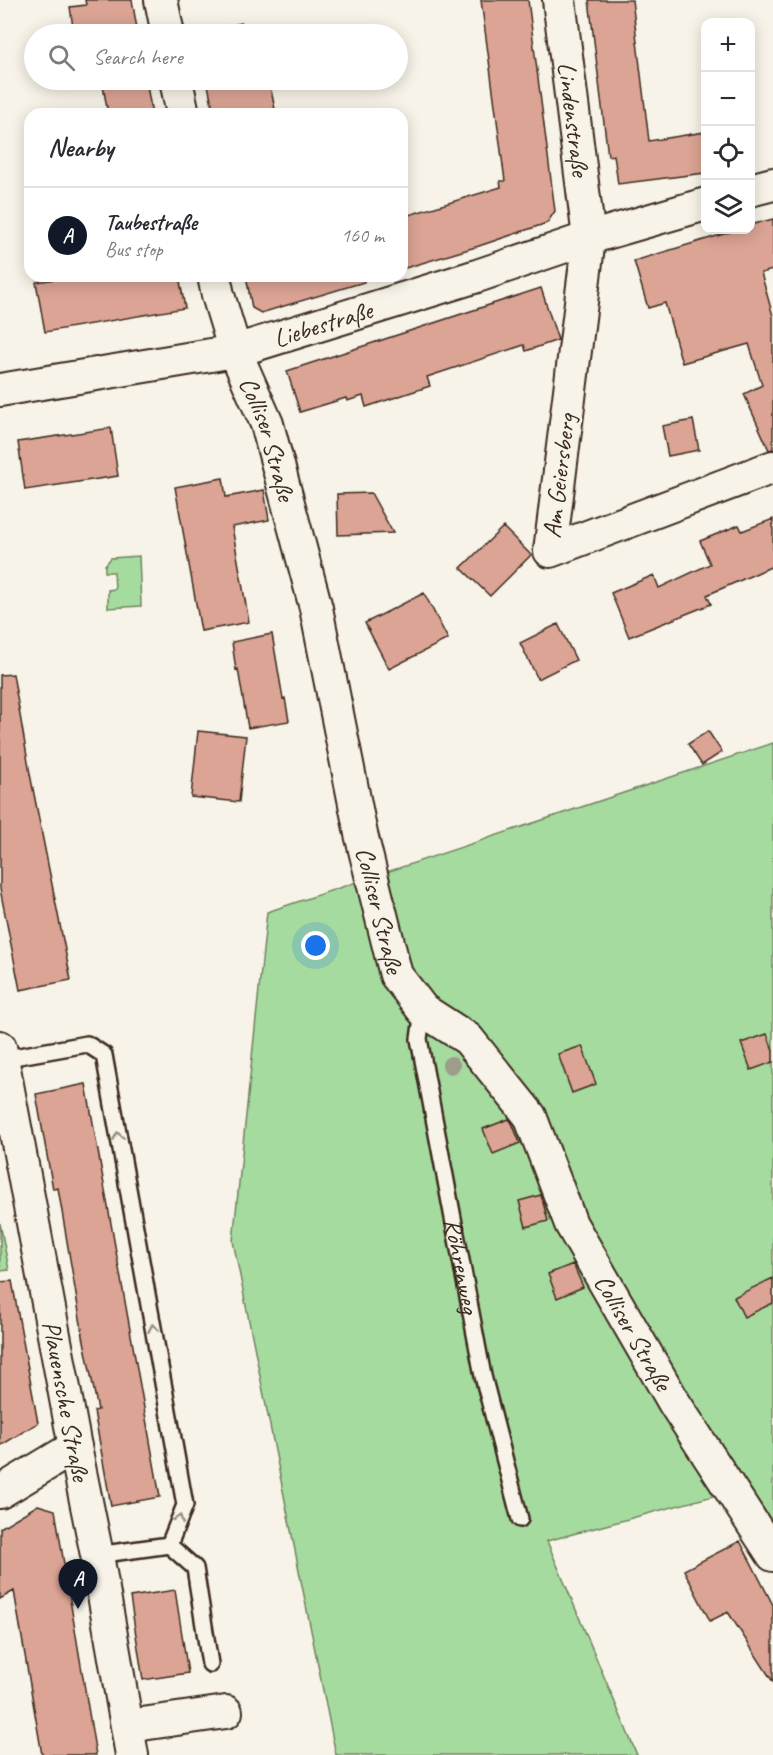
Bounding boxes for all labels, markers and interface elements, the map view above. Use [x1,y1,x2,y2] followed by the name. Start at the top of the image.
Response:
[701,18,755,234] map controls
[701,18,755,72] button: +
[24,24,408,90] search box
[45,41,78,74] icon: search
[93,43,183,71] text: Search here
[550,60,598,181] street label: Lindenstraße
[701,72,755,126] button: −
[701,126,755,180] button: locate
[48,131,113,164] text: Nearby
[701,180,755,234] button: layers
[105,209,197,237] text: Taubestraße
[62,223,73,248] text: A
[341,223,384,248] text: 160 m
[105,237,163,262] text: Bus stop
[269,292,378,355] street label: Liebestraße
[232,371,304,507] street label: Colliser Straße
[535,410,583,540] street label: Am Geiersberg
[348,844,412,979] street label: Colliser Straße
[301,931,330,960] your location
[112,1131,125,1141] one-way arrow
[437,1215,488,1318] street label: Röhrenweg
[587,1268,681,1399] street label: Colliser Straße
[35,1318,99,1486] street label: Plauensche Straße
[147,1323,160,1333] one-way arrow
[172,1514,185,1525] one-way arrow
[58,1560,98,1609] pin: A

